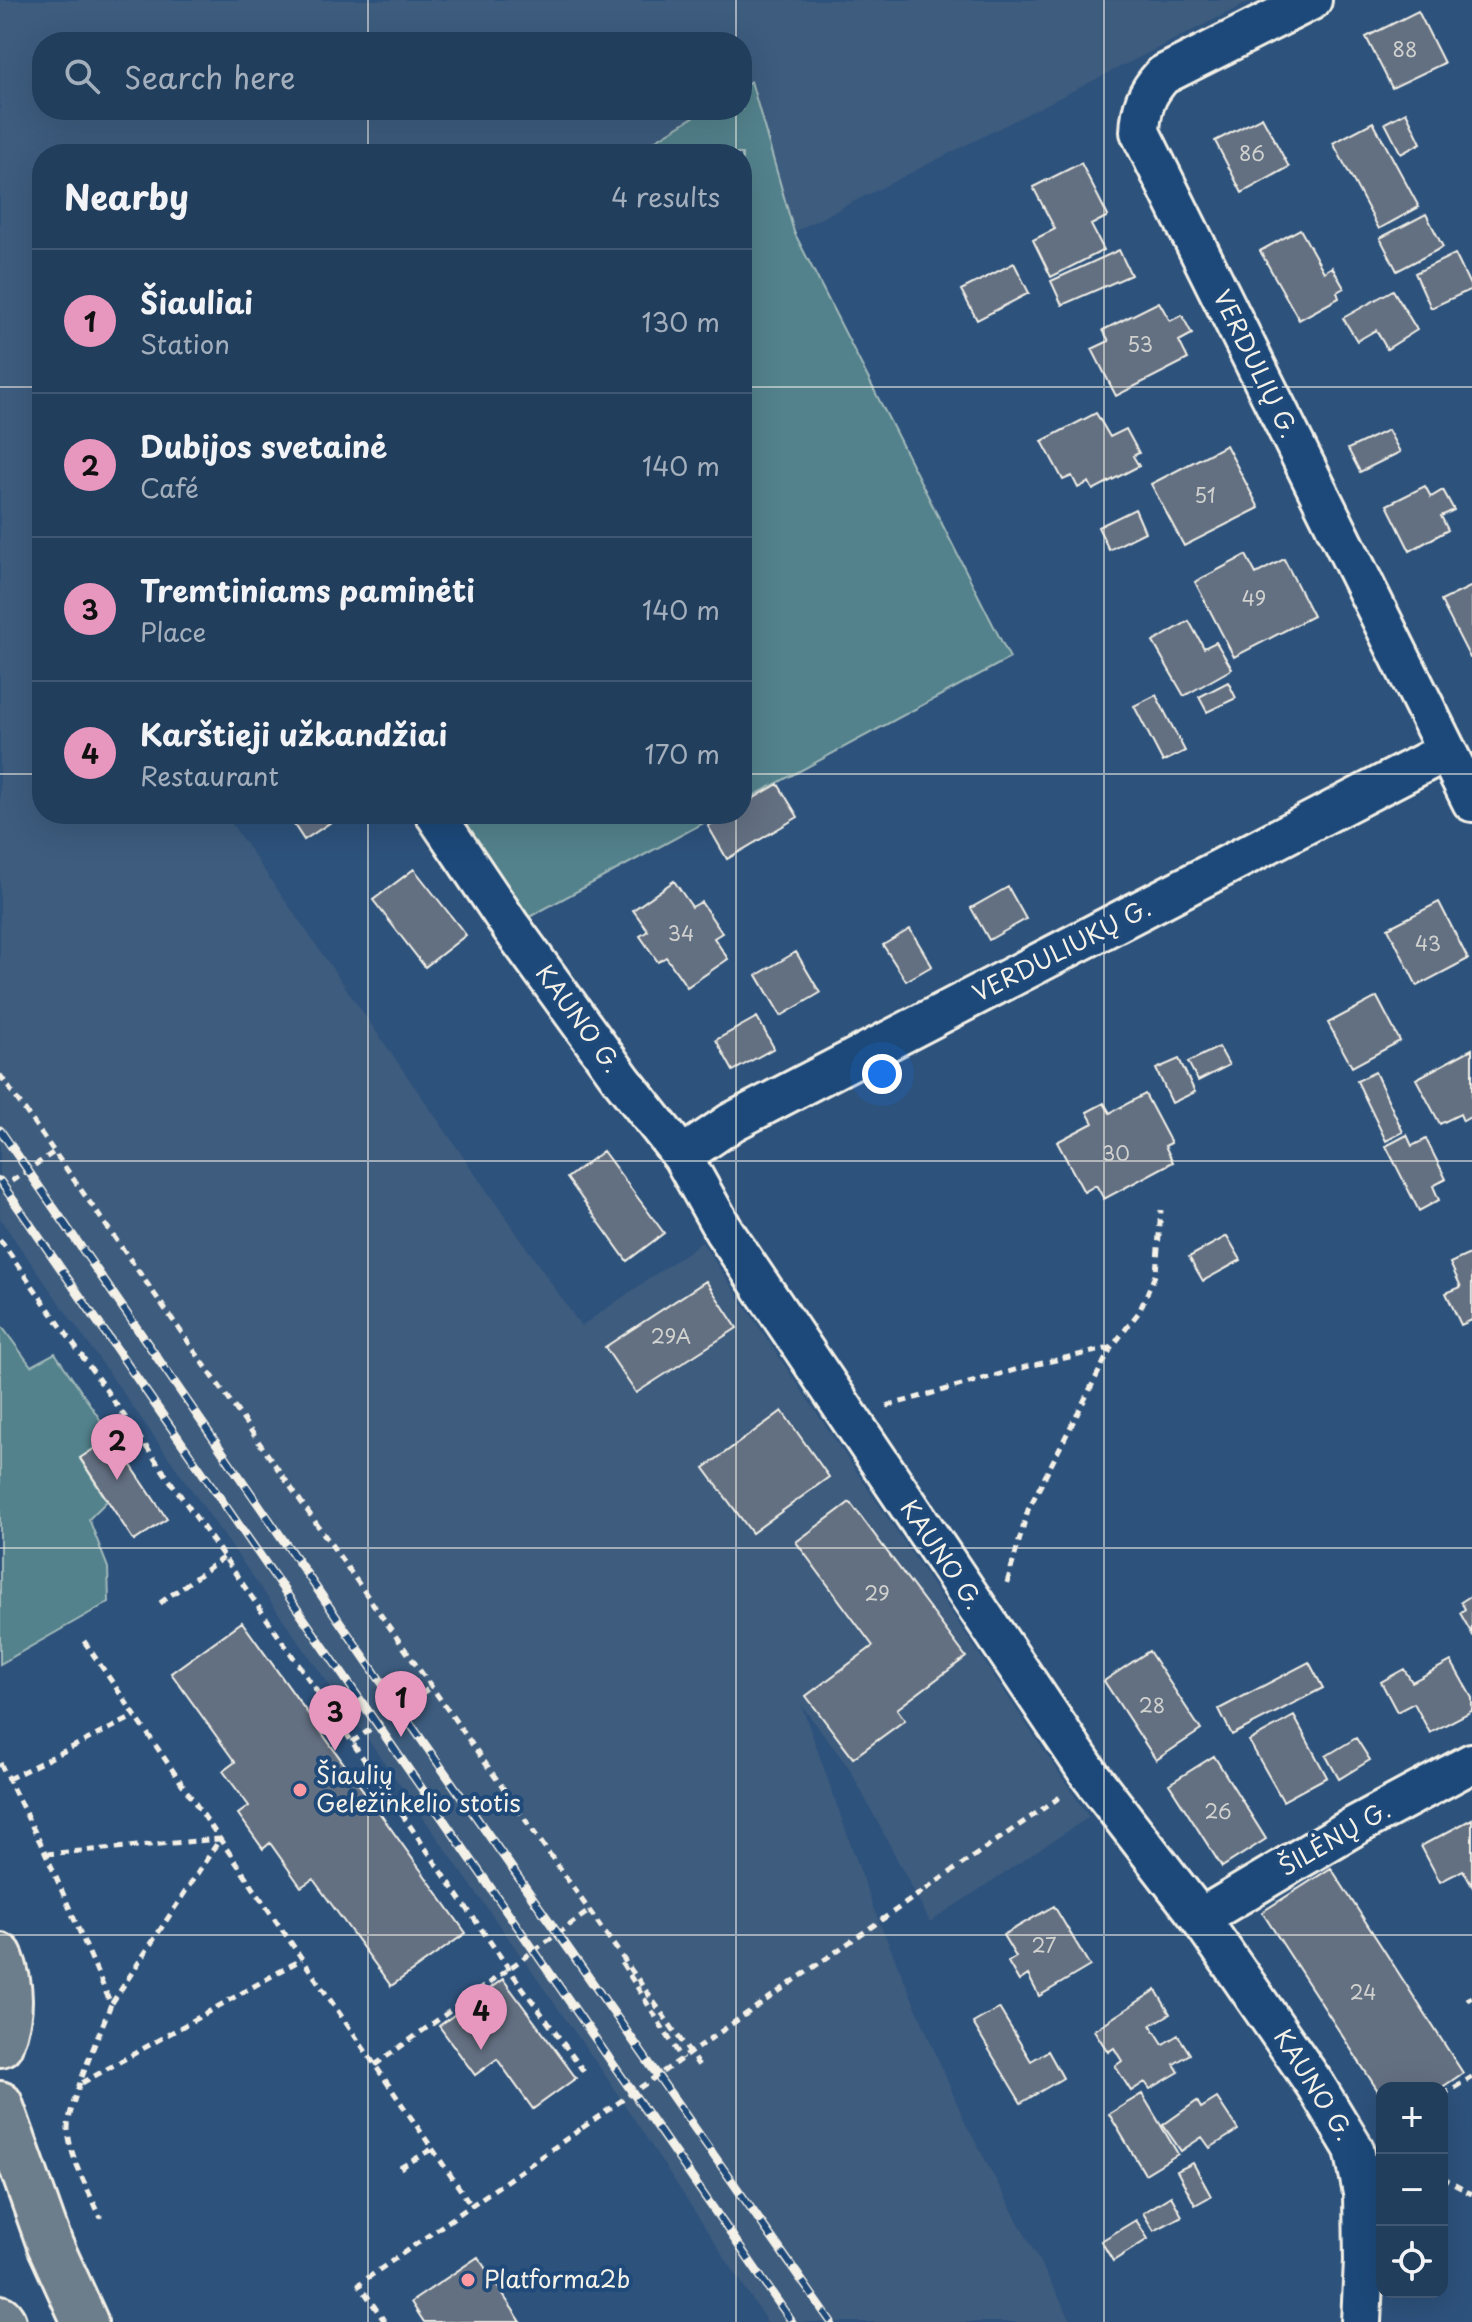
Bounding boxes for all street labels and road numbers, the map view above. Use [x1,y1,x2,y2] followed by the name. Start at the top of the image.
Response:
[1205,283,1308,443] street label: VERDULIŲ G.
[966,889,1157,1010] street label: VERDULIUKŲ G.
[528,956,631,1079] street label: KAUNO G.
[893,1492,993,1616] street label: KAUNO G.
[1272,1791,1396,1884] street label: ŠILĖNŲ G.
[1266,2021,1363,2147] street label: KAUNO G.

